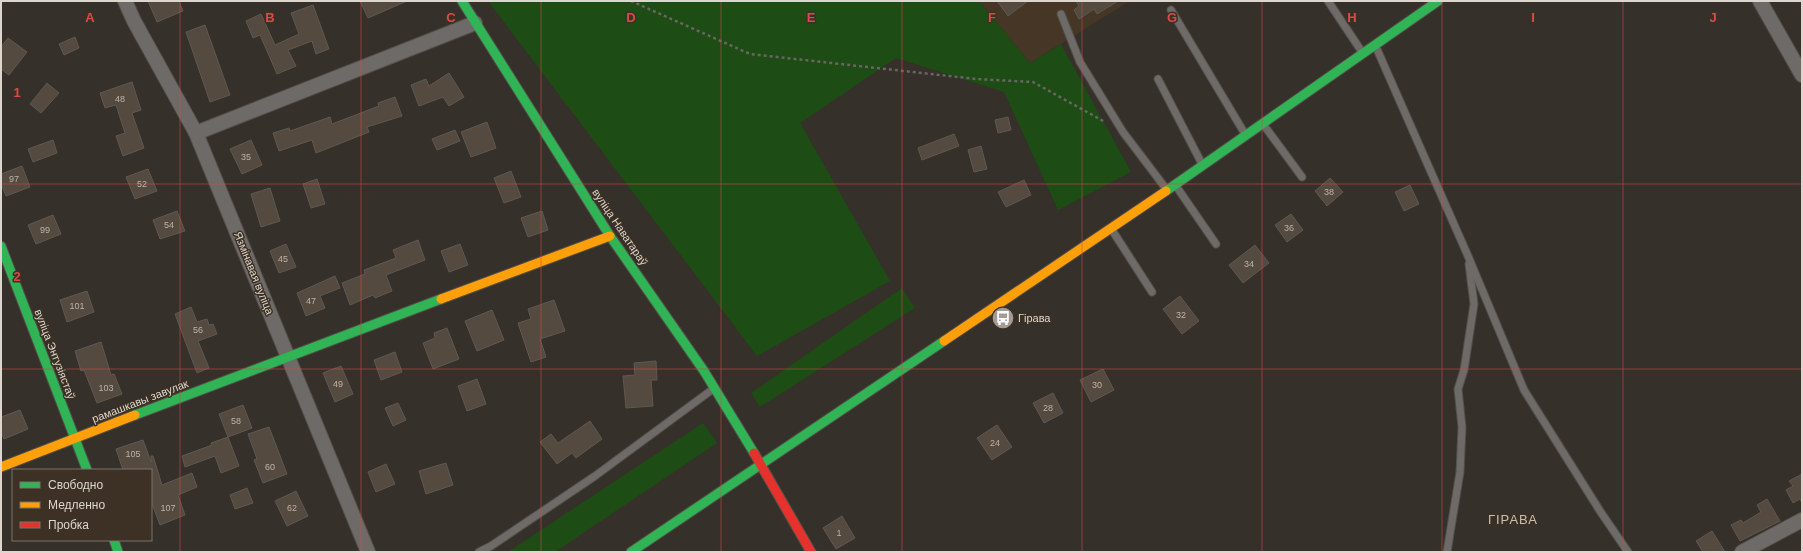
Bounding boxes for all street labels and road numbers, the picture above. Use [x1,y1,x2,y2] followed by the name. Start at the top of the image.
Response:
[590,186,650,268] street label: вуліца Наватараў
[232,230,276,317] street label: Язмінавая вуліца
[32,307,78,401] street label: вуліца Энтузіястаў
[90,377,190,425] street label: рамашкавы завулак

